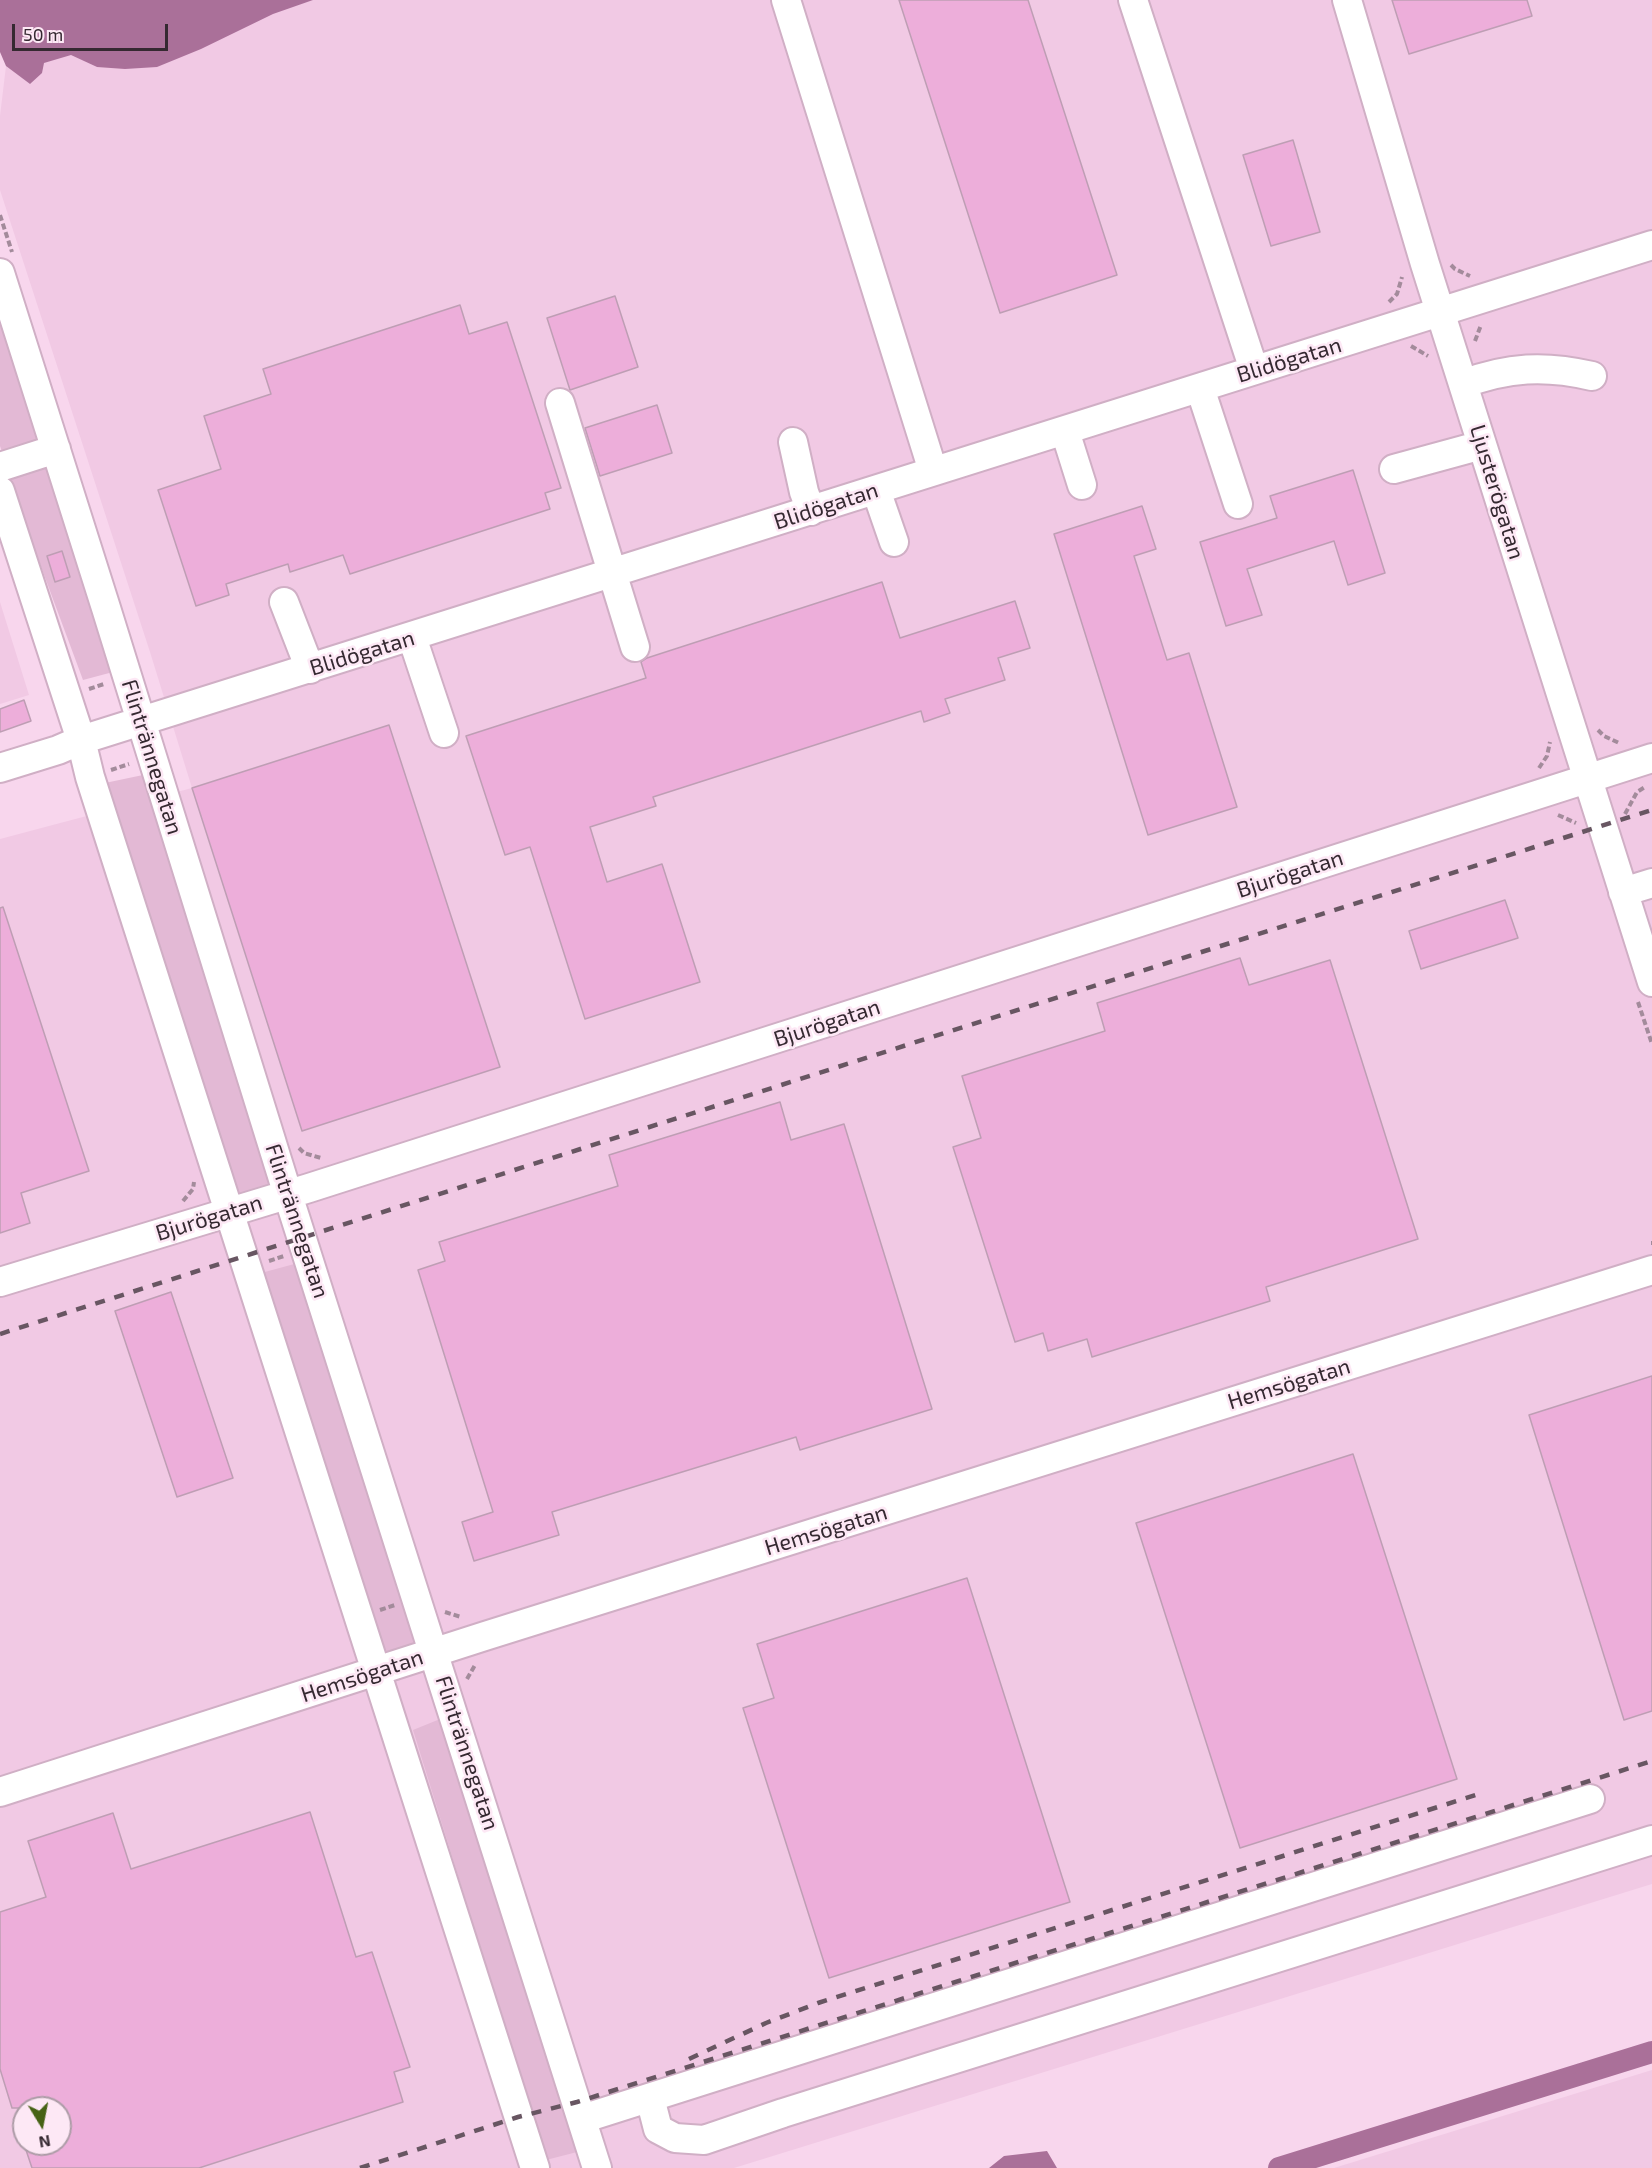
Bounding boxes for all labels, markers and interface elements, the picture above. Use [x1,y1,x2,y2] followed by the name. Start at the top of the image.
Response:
[15,12,171,50] scale bar
[23,23,63,45] text: 50 m
[1233,332,1345,388] street label: Blidögatan
[1464,422,1530,562] street label: Ljusterögatan
[770,477,882,535] street label: Blidögatan
[306,625,418,681] street label: Blidögatan
[116,676,188,838] street label: Flintrännegatan
[1234,844,1346,904] street label: Bjurögatan
[771,993,883,1053] street label: Bjurögatan
[260,1140,334,1302] street label: Flintrännegatan
[152,1189,266,1247] street label: Bjurögatan
[1224,1353,1354,1415] street label: Hemsögatan
[761,1499,891,1561] street label: Hemsögatan
[298,1644,426,1708] street label: Hemsögatan
[430,1672,504,1834] street label: Flintrännegatan
[12,2096,72,2156] north arrow
[38,2132,52,2153] text: N

